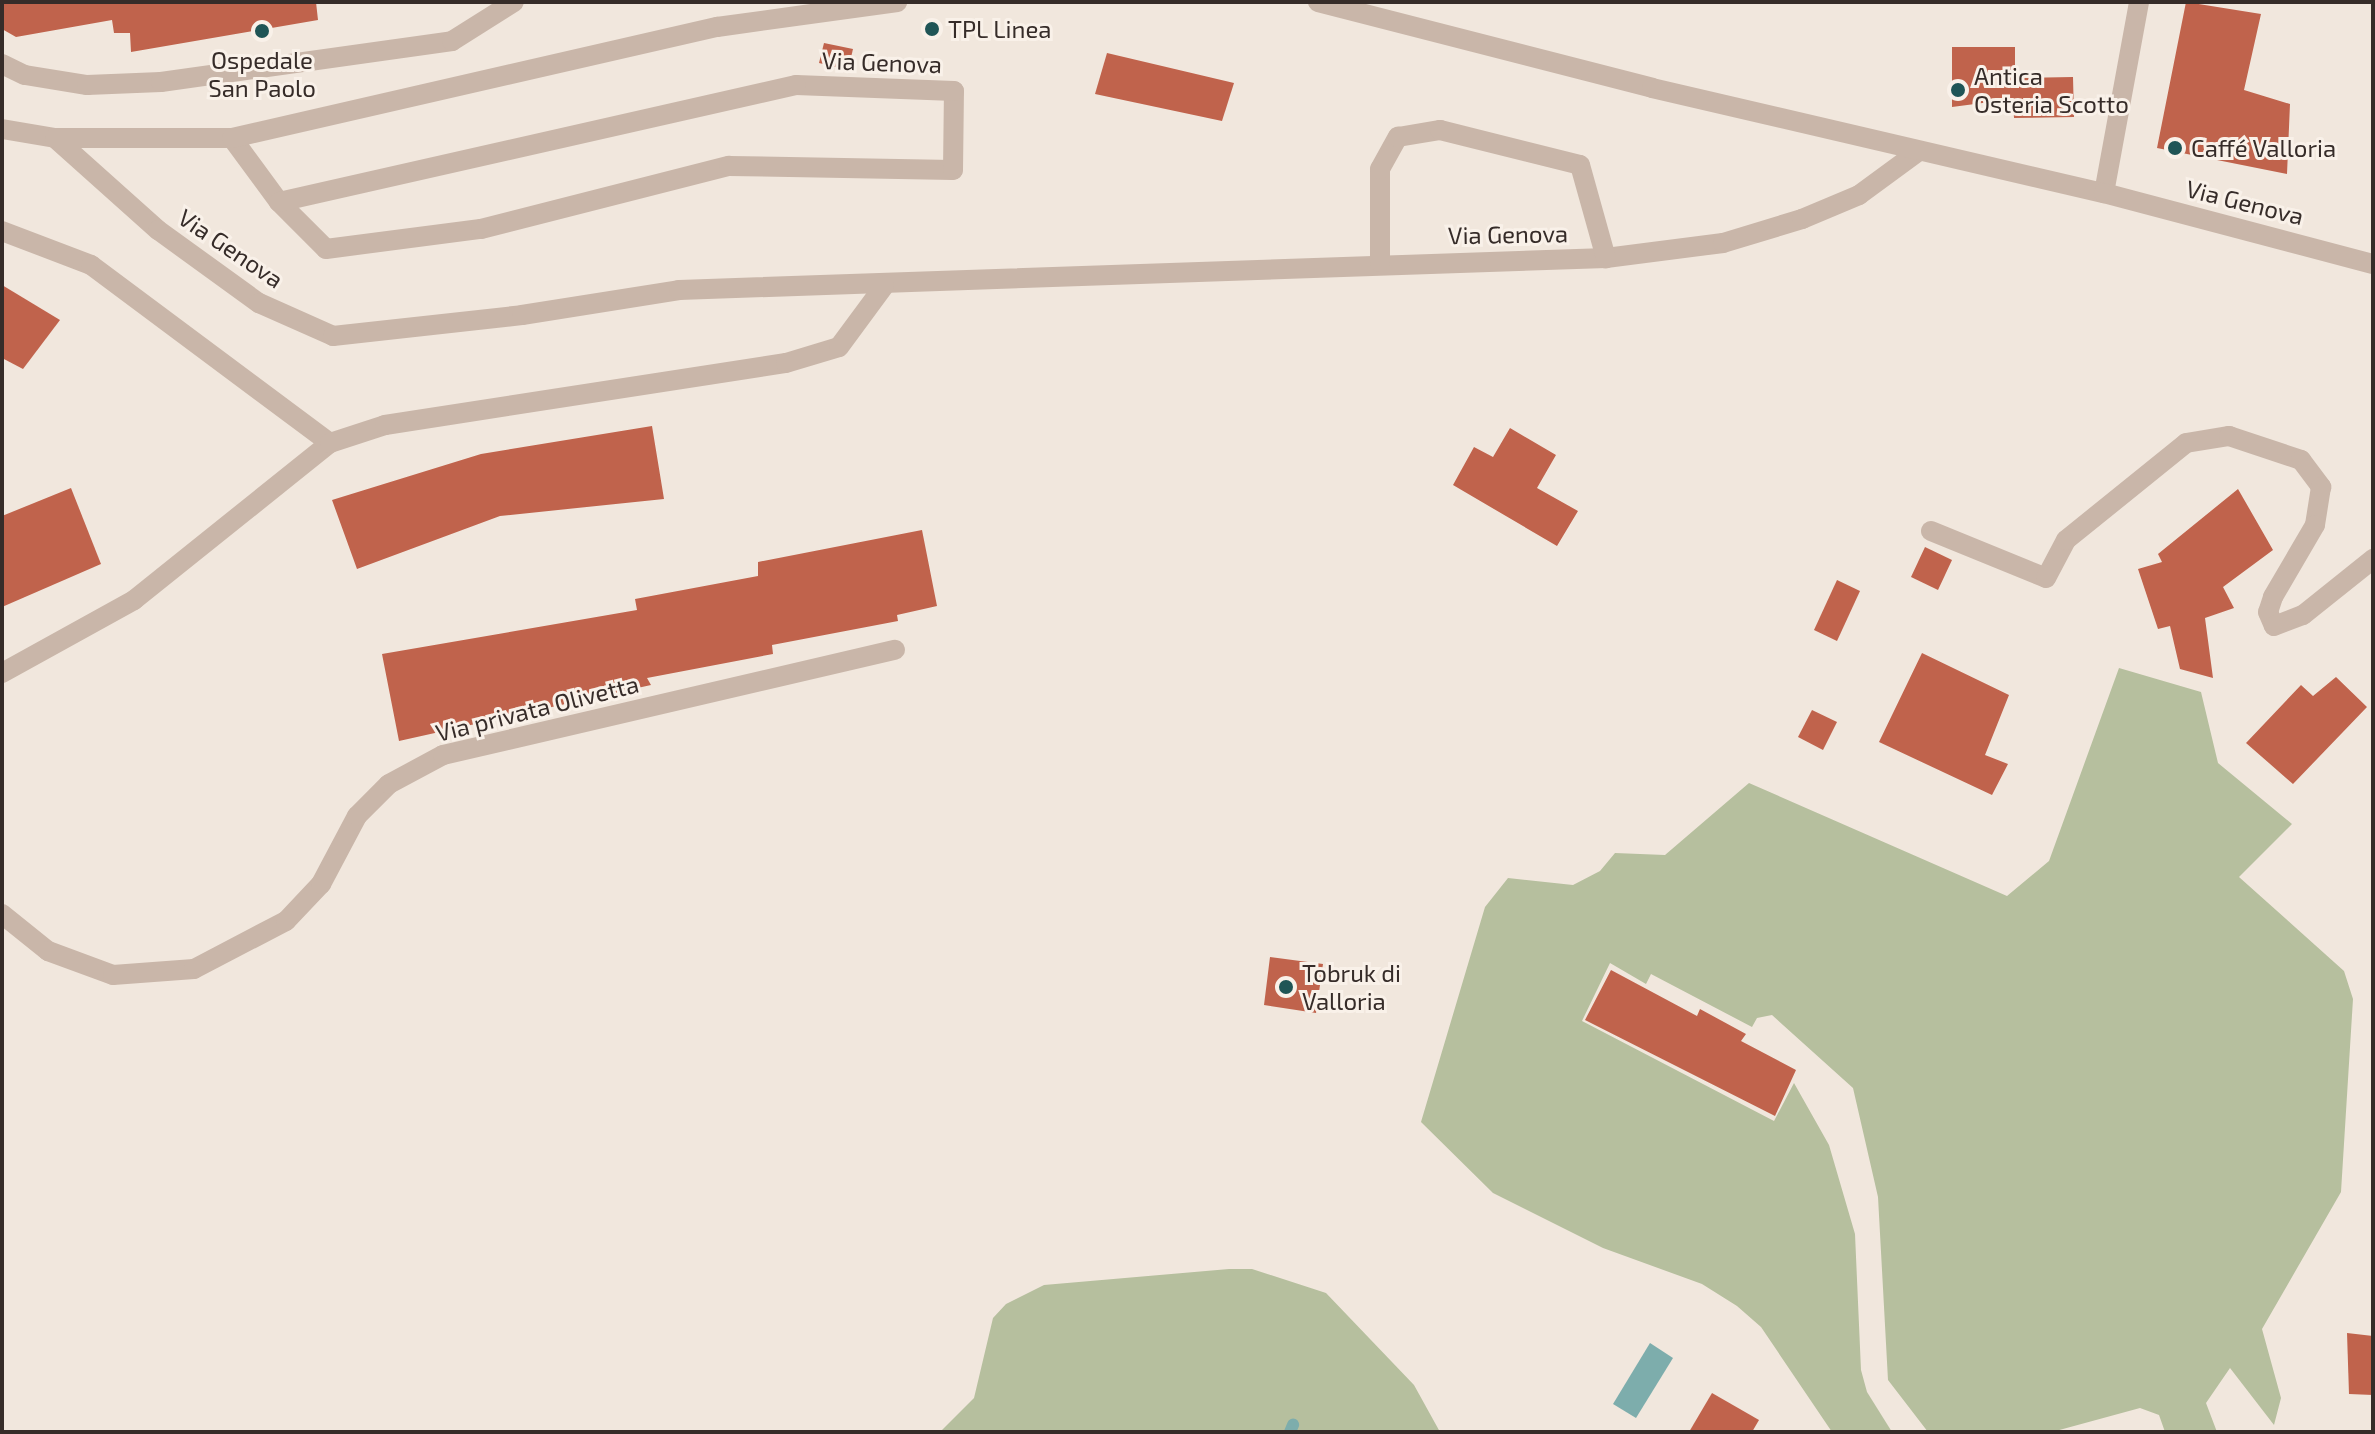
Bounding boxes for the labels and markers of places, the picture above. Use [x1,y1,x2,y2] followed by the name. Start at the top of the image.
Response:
[948,15,1052,43] place label: TPL Linea
[251,20,273,42] marker: Ospedale San Paolo
[923,20,941,38] marker: TPL Linea
[208,46,316,102] place label: Ospedale San Paolo
[1974,62,2129,118] place label: Antica Osteria Scotto
[1949,81,1967,99] marker: Antica Osteria Scotto
[2191,134,2337,162] place label: Caffé Valloria
[2166,139,2184,157] marker: Caffé Valloria
[1302,959,1401,1015] place label: Tobruk di Valloria
[1277,978,1295,996] marker: Tobruk di Valloria

